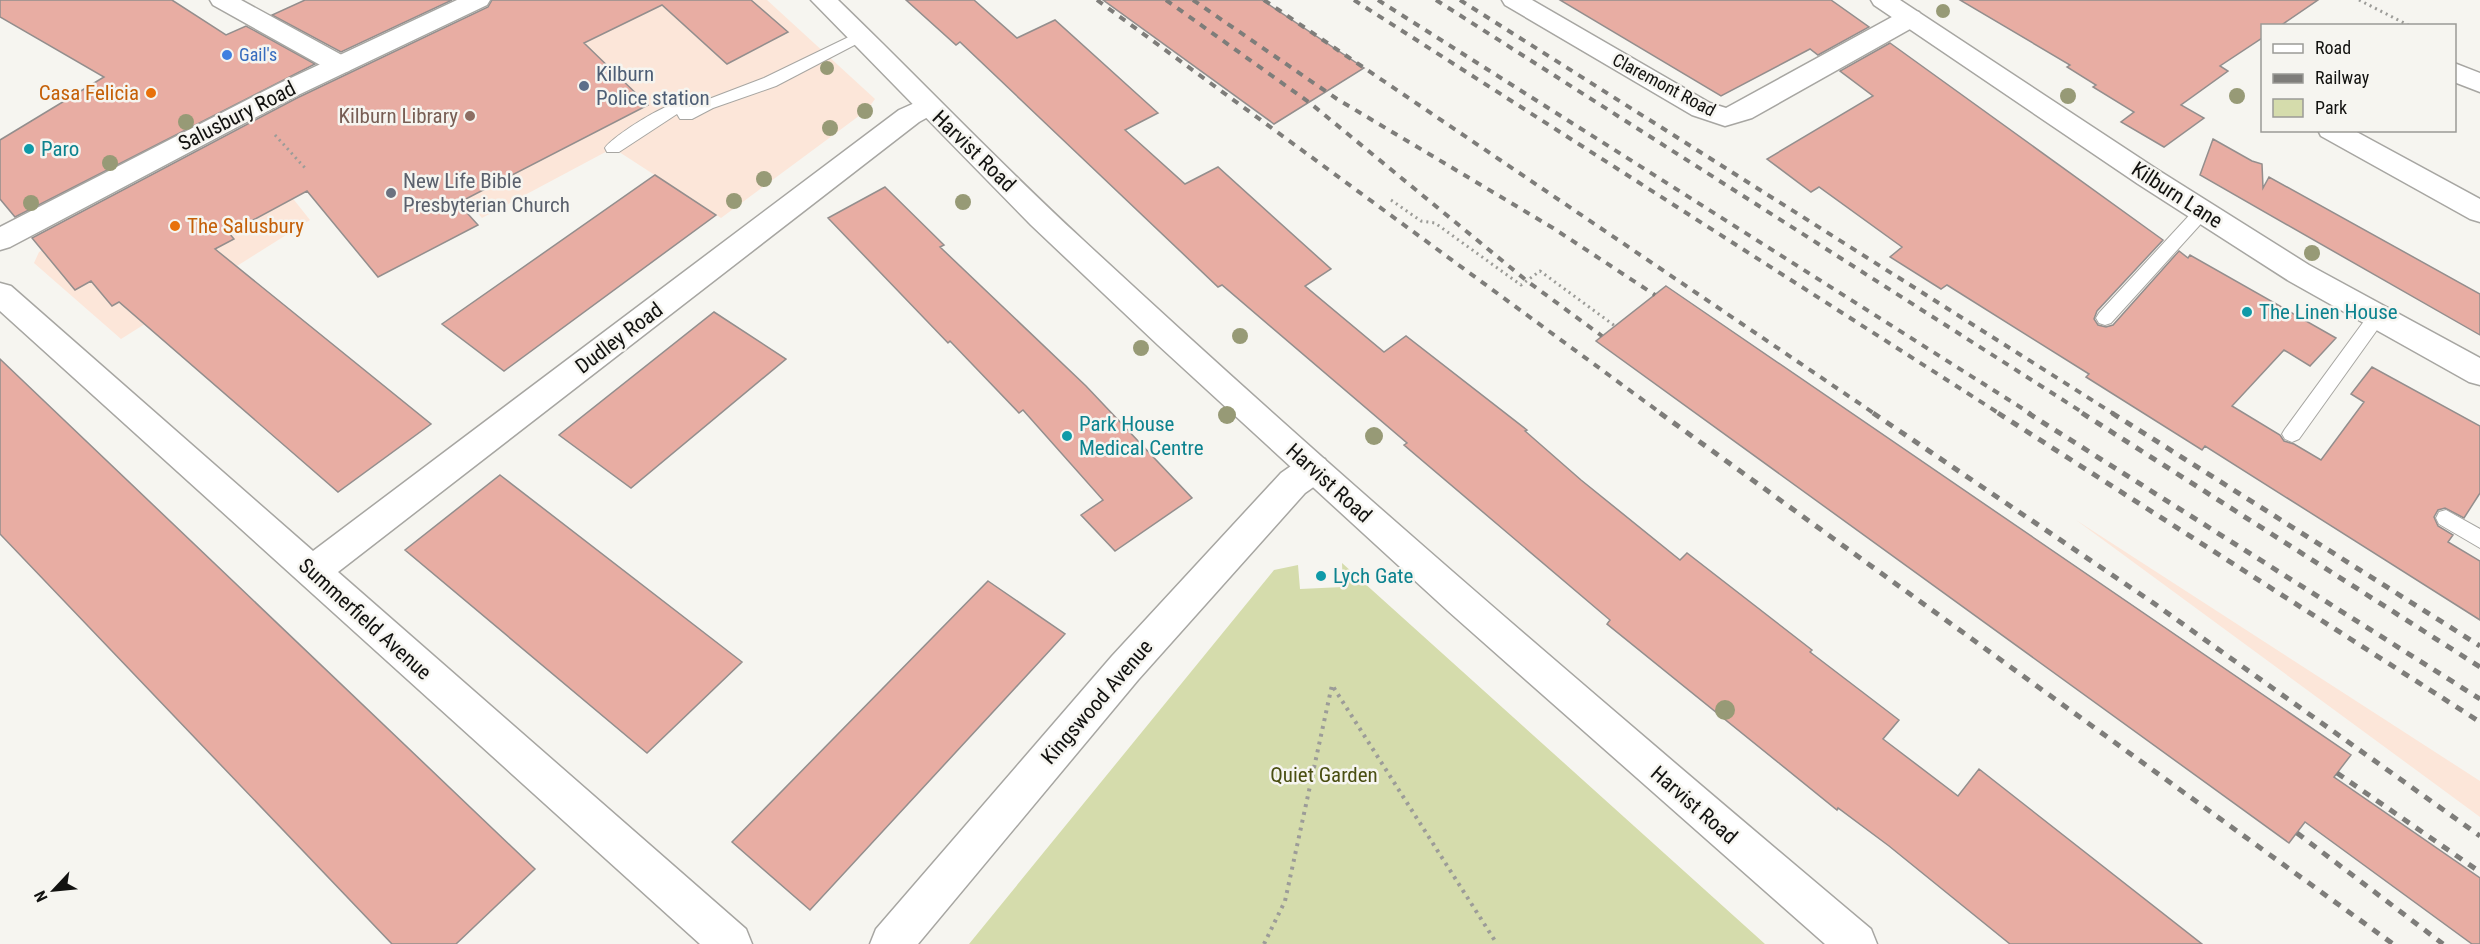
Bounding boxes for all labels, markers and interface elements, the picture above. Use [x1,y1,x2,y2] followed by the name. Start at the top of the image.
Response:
[2261,24,2456,132] legend
[2315,37,2351,58] text: Road
[239,44,277,65] place label: Gail's
[220,48,234,62] marker: Gail's
[1609,49,1719,121] street label: Claremont Road
[596,62,710,110] place label: Kilburn Police station
[2315,67,2370,88] text: Railway
[174,76,300,156] street label: Salusbury Road
[577,79,591,93] marker: Kilburn Police station
[39,81,139,105] place label: Casa Felicia
[144,86,158,100] marker: Casa Felicia
[2315,97,2347,118] text: Park
[338,104,458,128] place label: Kilburn Library
[927,105,1021,197] street label: Harvist Road
[463,109,477,123] marker: Kilburn Library
[41,137,79,161] place label: Paro
[22,142,36,156] marker: Paro
[2127,157,2227,233] street label: Kilburn Lane
[403,169,570,217] place label: New Life Bible Presbyterian Church
[384,186,398,200] marker: New Life Bible Presbyterian Church
[187,214,304,238] place label: The Salusbury
[168,219,182,233] marker: The Salusbury
[571,297,667,379] street label: Dudley Road
[2259,300,2398,324] place label: The Linen House
[2240,305,2254,319] marker: The Linen House
[1079,412,1204,460] place label: Park House Medical Centre
[1060,429,1074,443] marker: Park House Medical Centre
[1281,439,1377,527] street label: Harvist Road
[294,553,436,685] street label: Summerfield Avenue
[1333,564,1414,588] place label: Lych Gate
[1314,569,1328,583] marker: Lych Gate
[1037,635,1158,769] street label: Kingswood Avenue
[1646,761,1742,849] street label: Harvist Road
[1270,763,1378,787] park label: Quiet Garden
[24,860,84,920] north arrow
[30,888,52,905] text: N

